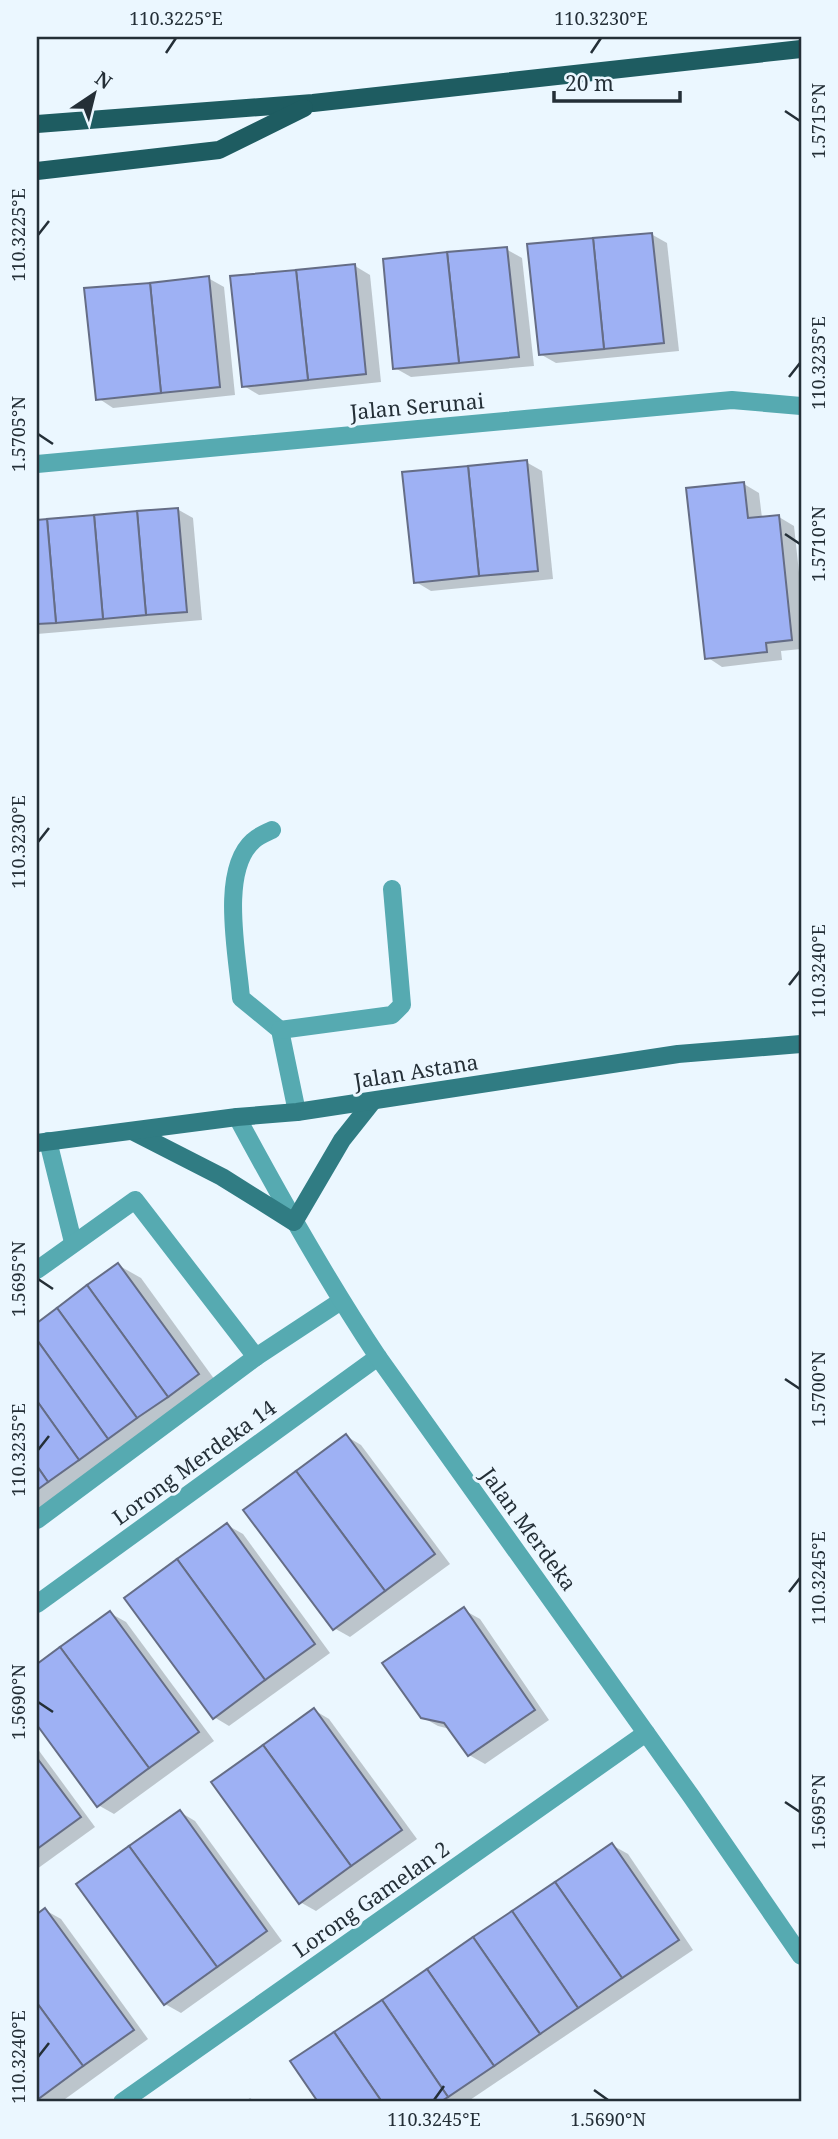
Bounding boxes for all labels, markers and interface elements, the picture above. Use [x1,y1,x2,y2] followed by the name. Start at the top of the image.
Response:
[129,6,223,30] text: 110.3225°E
[554,6,648,30] text: 110.3230°E
[60,60,130,130] north arrow
[554,60,680,104] scale bar
[90,65,117,95] text: N
[565,69,614,97] text: 20 m
[806,83,830,159] text: 1.5715°N
[6,188,30,282] text: 110.3225°E
[806,316,830,410] text: 110.3235°E
[348,386,486,426] street label: Jalan Serunai
[6,396,30,472] text: 1.5705°N
[806,506,830,582] text: 1.5710°N
[6,795,30,889] text: 110.3230°E
[806,924,830,1018] text: 110.3240°E
[351,1047,480,1095] street label: Jalan Astana
[6,1241,30,1317] text: 1.5695°N
[806,1351,830,1427] text: 1.5700°N
[107,1393,282,1531] street label: Lorong Merdeka 14
[6,1403,30,1497] text: 110.3235°E
[474,1461,583,1596] street label: Jalan Merdeka
[806,1531,830,1625] text: 110.3245°E
[6,1664,30,1740] text: 1.5690°N
[806,1774,830,1850] text: 1.5695°N
[287,1835,455,1963] street label: Lorong Gamelan 2
[6,2010,30,2104] text: 110.3240°E
[387,2107,481,2131] text: 110.3245°E
[570,2107,646,2131] text: 1.5690°N

